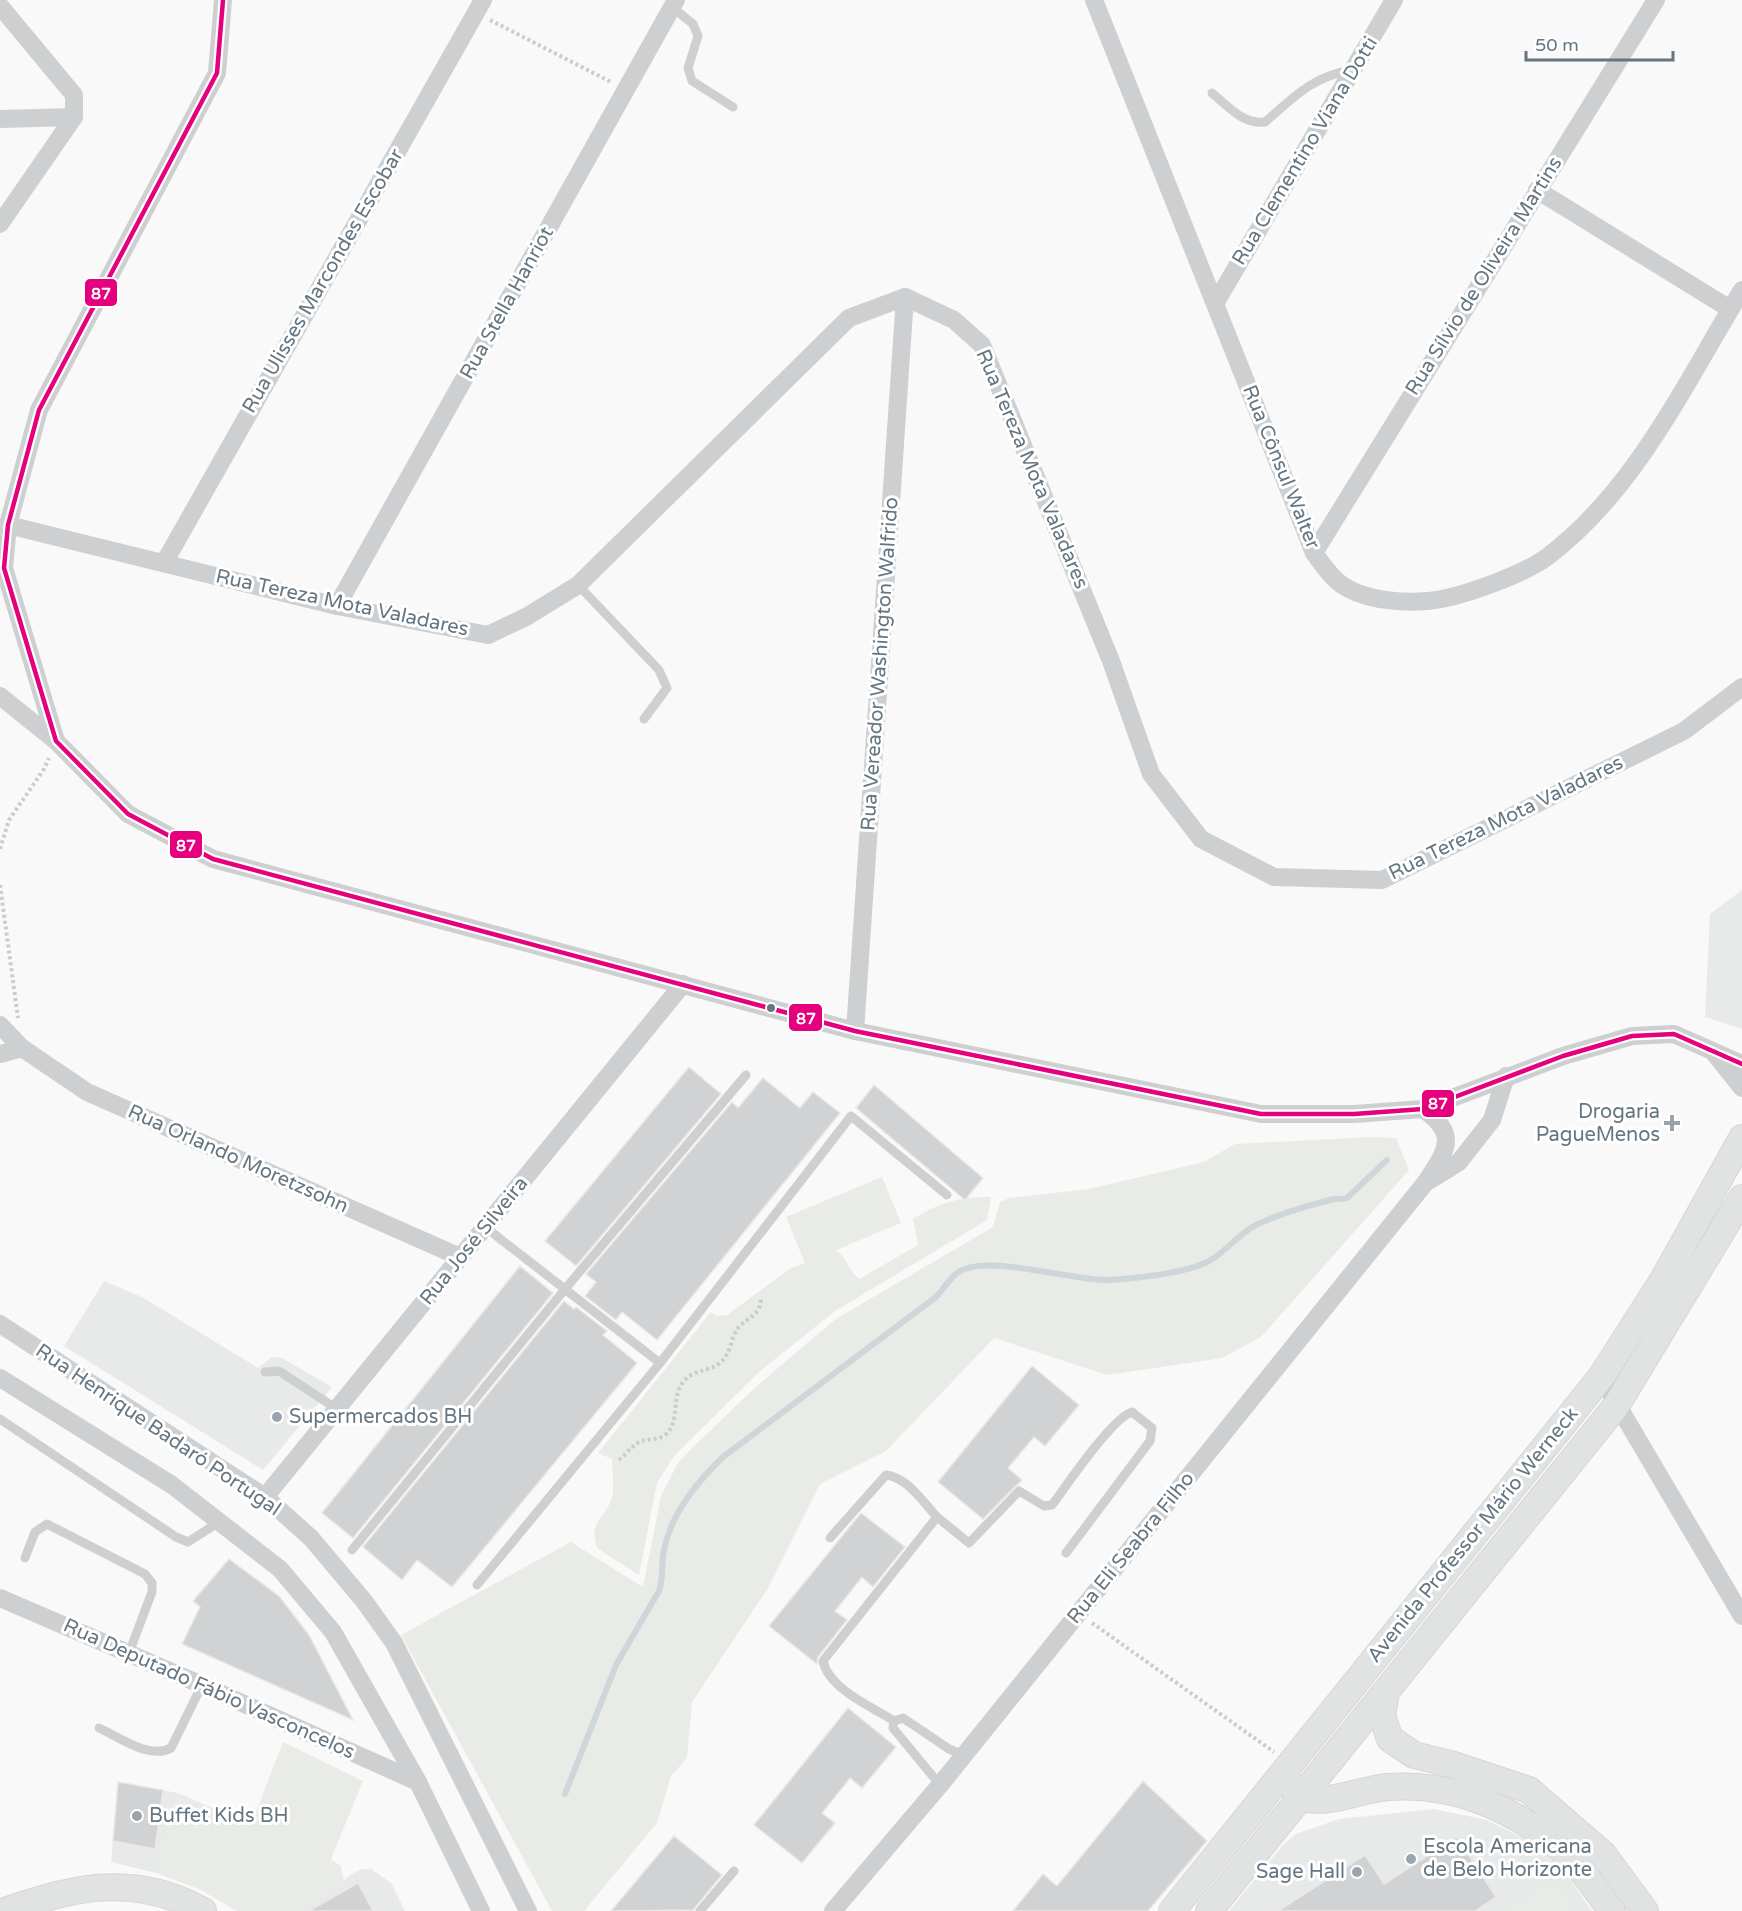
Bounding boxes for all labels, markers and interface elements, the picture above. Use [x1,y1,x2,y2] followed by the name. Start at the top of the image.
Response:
[1526,24,1673,62] scale bar
[1227,32,1383,270] street label: Rua Clementino Viana Dotti
[1535,34,1579,56] text: 50 m
[237,144,409,417] street label: Rua Ulisses Marcondes Escobar
[1401,152,1567,400] street label: Rua Sílvio de Oliveira Martins
[455,222,559,384] street label: Rua Stella Hanriot
[84,278,118,307] line badge: 87
[91,284,111,304] text: 87
[971,346,1093,592] street label: Rua Tereza Mota Valadares
[1237,381,1325,553] street label: Rua Cônsul Walter
[856,496,904,832] street label: Rua Vereador Washington Walfrido
[213,564,471,642] street label: Rua Tereza Mota Valadares
[1385,751,1627,885] street label: Rua Tereza Mota Valadares
[169,830,203,859] line badge: 87
[176,836,196,856] text: 87
[765,1002,777,1014] unlabelled marker
[788,1003,823,1032] line badge: 87
[796,1009,816,1029] text: 87
[1421,1089,1455,1118] line badge: 87
[1428,1094,1448,1114] text: 87
[124,1100,352,1218] street label: Rua Orlando Moretzsohn
[1536,1100,1660,1147] place label: Drogaria PagueMenos
[1665,1116,1679,1130] marker: Drogaria PagueMenos
[415,1172,533,1310] street label: Rua José Silveira
[31,1339,285,1521] street label: Rua Henrique Badaró Portugal
[1363,1402,1584,1667] street label: Avenida Professor Mário Werneck
[289,1405,472,1429] place label: Supermercados BH
[270,1410,284,1424] marker: Supermercados BH
[1062,1467,1200,1629] street label: Rua Eli Seabra Filho
[60,1614,358,1764] street label: Rua Deputado Fábio Vasconcelos
[149,1804,289,1828] place label: Buffet Kids BH
[130,1809,144,1823] marker: Buffet Kids BH
[1423,1835,1592,1882] place label: Escola Americana de Belo Horizonte
[1404,1852,1418,1866] marker: Escola Americana de Belo Horizonte
[1256,1860,1345,1884] place label: Sage Hall
[1350,1865,1364,1879] marker: Sage Hall

